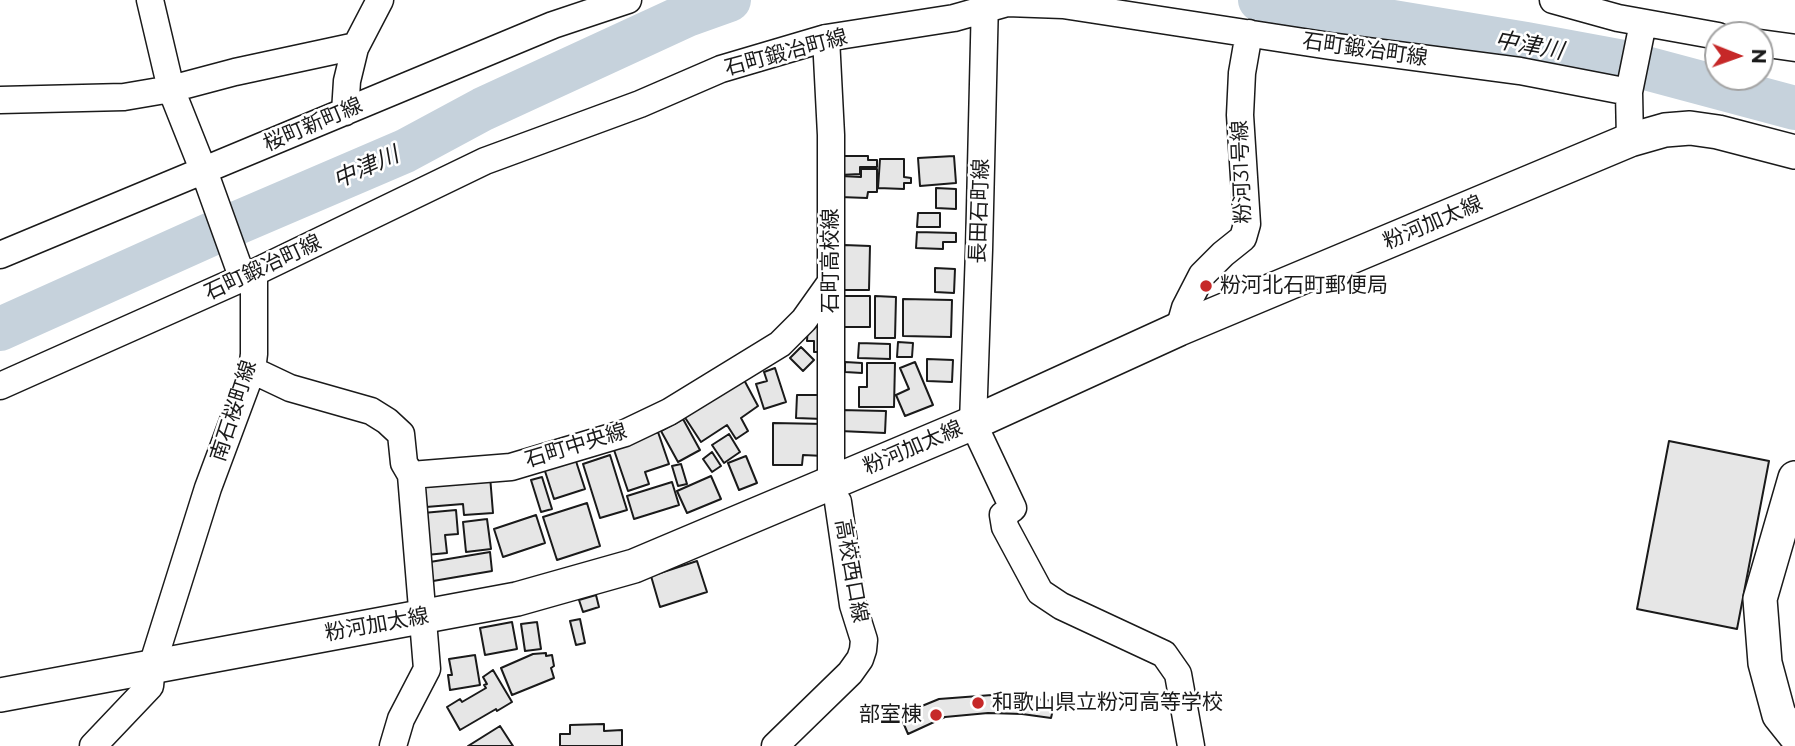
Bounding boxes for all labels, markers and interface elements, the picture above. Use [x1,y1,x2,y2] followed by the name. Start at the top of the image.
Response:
[1704,21,1774,91] north arrow
[722,25,850,81] street label: 石町鍛冶町線
[1493,26,1565,66] water label: 中津川
[1301,29,1429,71] street label: 石町鍛冶町線
[1747,48,1770,64] text: N
[260,93,366,157] street label: 桜町新町線
[1228,120,1256,224] street label: 粉河31号線
[329,141,403,195] water label: 中津川
[966,158,994,264] street label: 長田石町線
[1380,191,1486,255] street label: 粉河加太線
[818,209,844,313] street label: 石町高校線
[201,230,325,306] street label: 石町鍛冶町線
[1220,273,1388,299] place label: 粉河北石町郵便局
[1198,278,1214,294] marker: 粉河北石町郵便局
[206,357,262,465] street label: 南石桜町線
[860,416,966,480] street label: 粉河加太線
[522,419,630,473] street label: 石町中央線
[829,517,873,625] street label: 高校西口線
[323,603,431,647] street label: 粉河加太線
[992,690,1223,716] place label: 和歌山県立粉河高等学校
[970,695,986,711] marker: 和歌山県立粉河高等学校
[859,702,922,728] place label: 部室棟
[928,707,944,723] marker: 部室棟

